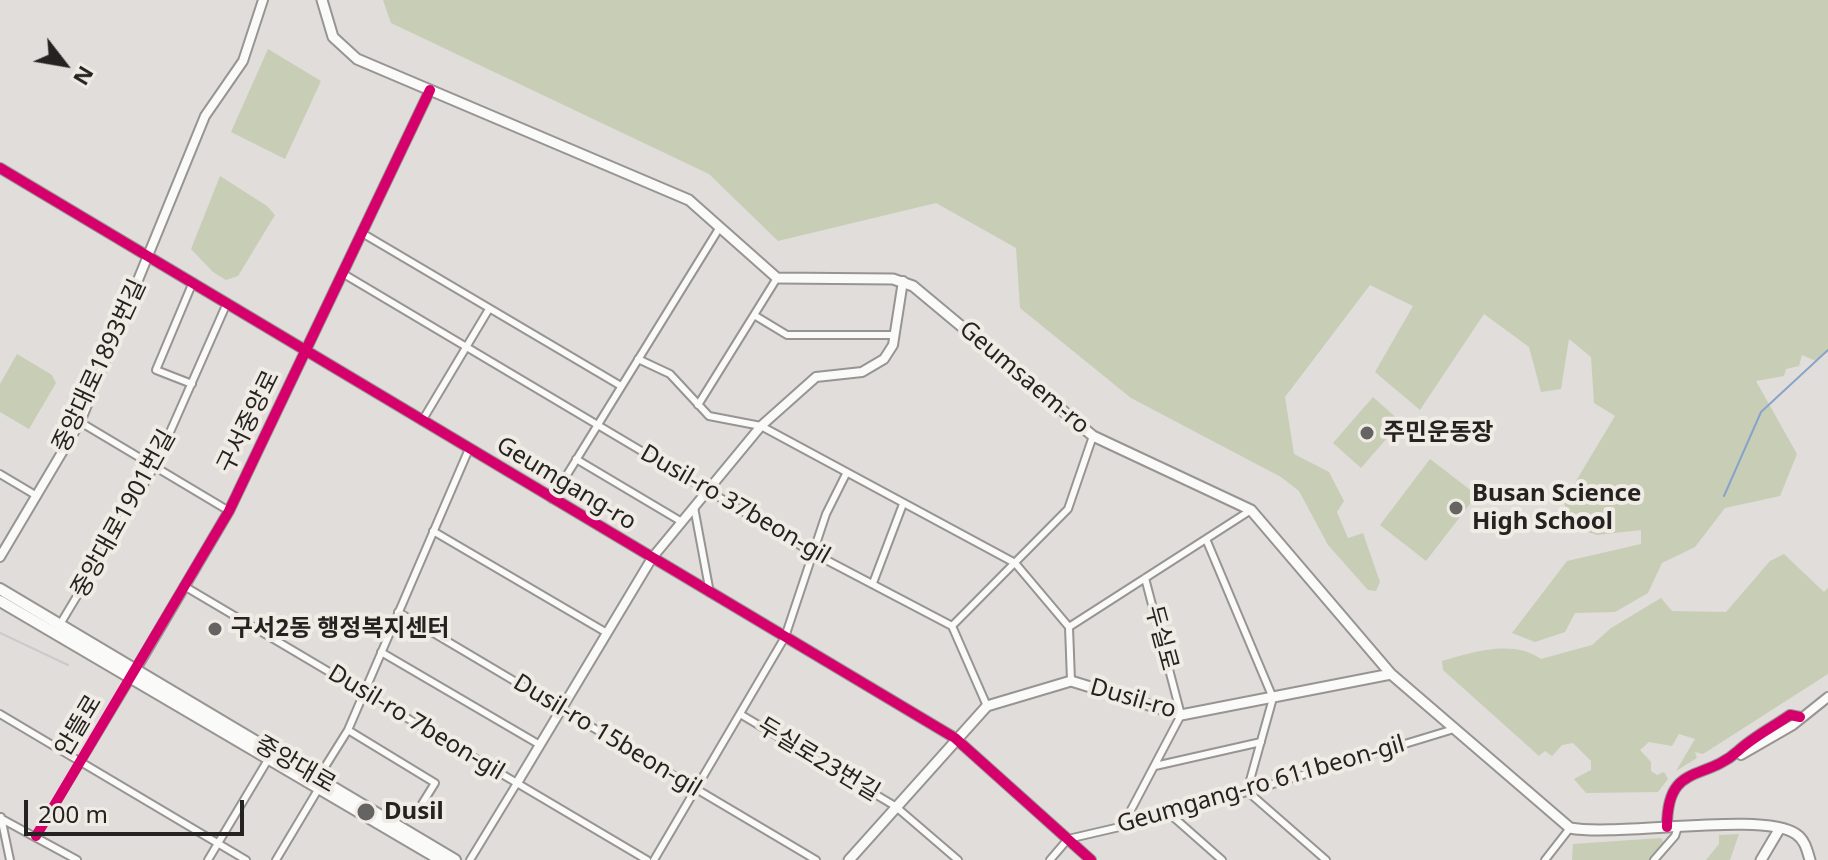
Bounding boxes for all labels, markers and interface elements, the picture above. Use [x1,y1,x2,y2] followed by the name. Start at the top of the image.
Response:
[24,24,104,104] north arrow
[67,61,102,92] text: N
[47,275,153,457] street label: 중앙대로1893번길
[953,315,1095,441] street label: Geumsaem-ro
[212,366,286,478] street label: 구서중앙로
[1383,419,1493,447] place label: 주민운동장
[1358,424,1376,442] marker: 주민운동장
[66,425,182,603] street label: 중앙대로1901번길
[491,431,641,537] street label: Geumgang-ro
[635,439,835,571] street label: Dusil-ro 37beon-gil
[1472,480,1641,536] place label: Busan Science High School
[1447,499,1465,517] marker: Busan Science High School
[1139,602,1183,674] street label: 두실로
[231,615,450,643] place label: 구서2동 행정복지센터
[206,620,224,638] marker: 구서2동 행정복지센터
[323,659,509,787] street label: Dusil-ro 7beon-gil
[508,669,706,803] street label: Dusil-ro 15beon-gil
[1087,673,1179,725] street label: Dusil-ro
[50,690,108,762] street label: 안뜰로
[752,712,884,808] street label: 두실로23번길
[250,730,340,800] street label: 중앙대로
[1114,730,1408,840] street label: Geumgang-ro 611beon-gil
[28,784,248,834] scale bar
[38,797,108,830] text: 200 m
[384,798,444,826] place label: Dusil
[355,801,377,823] marker: Dusil

